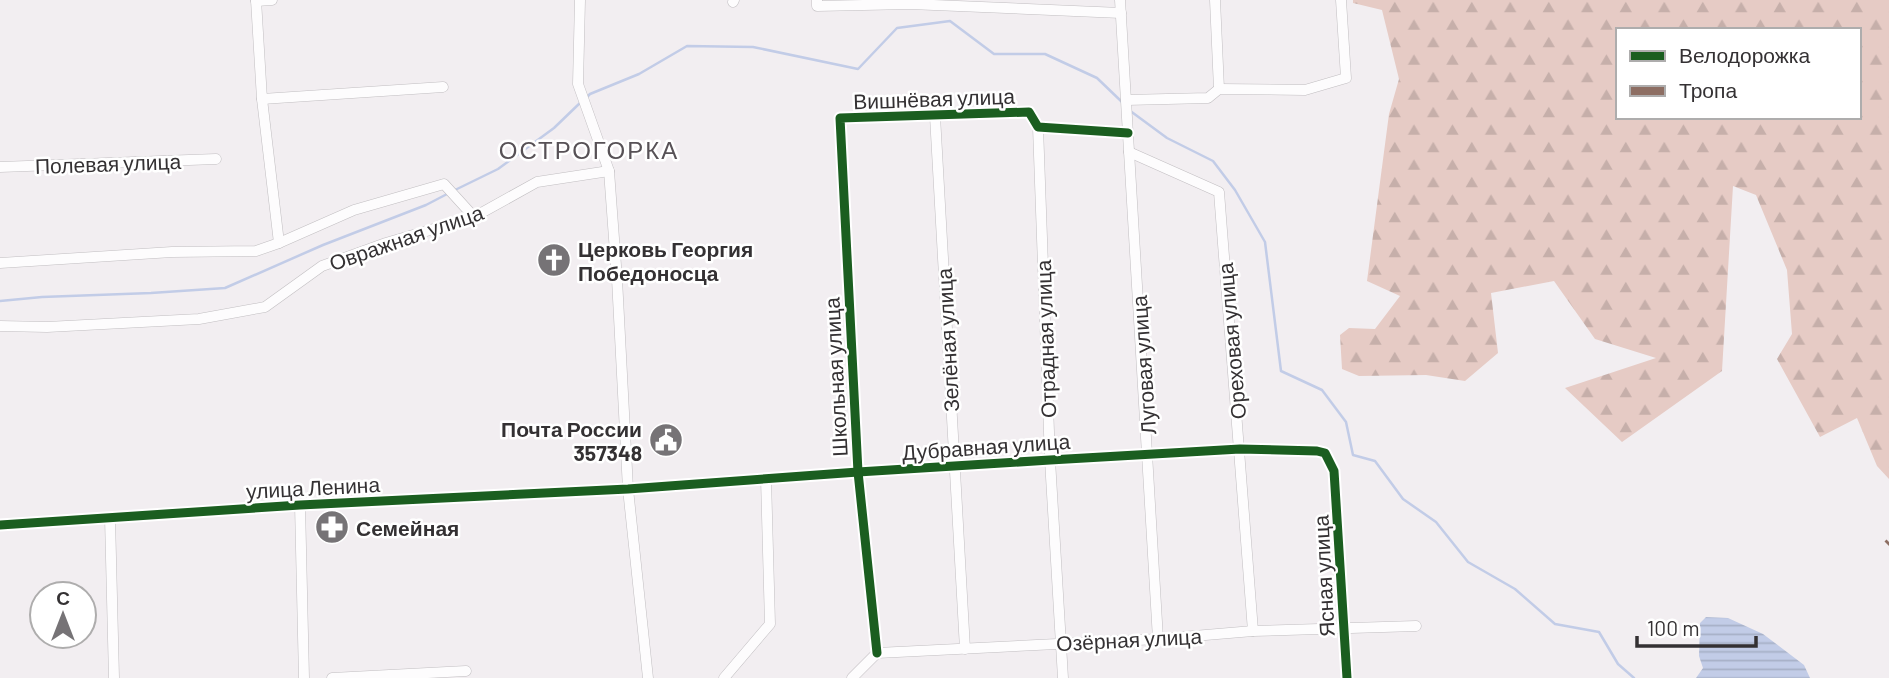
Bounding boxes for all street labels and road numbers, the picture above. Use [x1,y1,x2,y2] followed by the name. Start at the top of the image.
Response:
[853,83,1016,113] street label: Вишнёвая улица
[35,148,182,178] street label: Полевая улица
[326,199,487,275] street label: Овражная улица
[1030,259,1060,418] street label: Отрадная улица
[1212,261,1250,420] street label: Ореховая улица
[931,267,963,413] street label: Зелёная улица
[1126,294,1160,435] street label: Луговая улица
[818,296,852,457] street label: Школьная улица
[901,428,1071,464] street label: Дубравная улица
[245,471,381,503] street label: улица Ленина
[1307,514,1339,638] street label: Ясная улица
[1055,623,1203,655] street label: Озёрная улица

